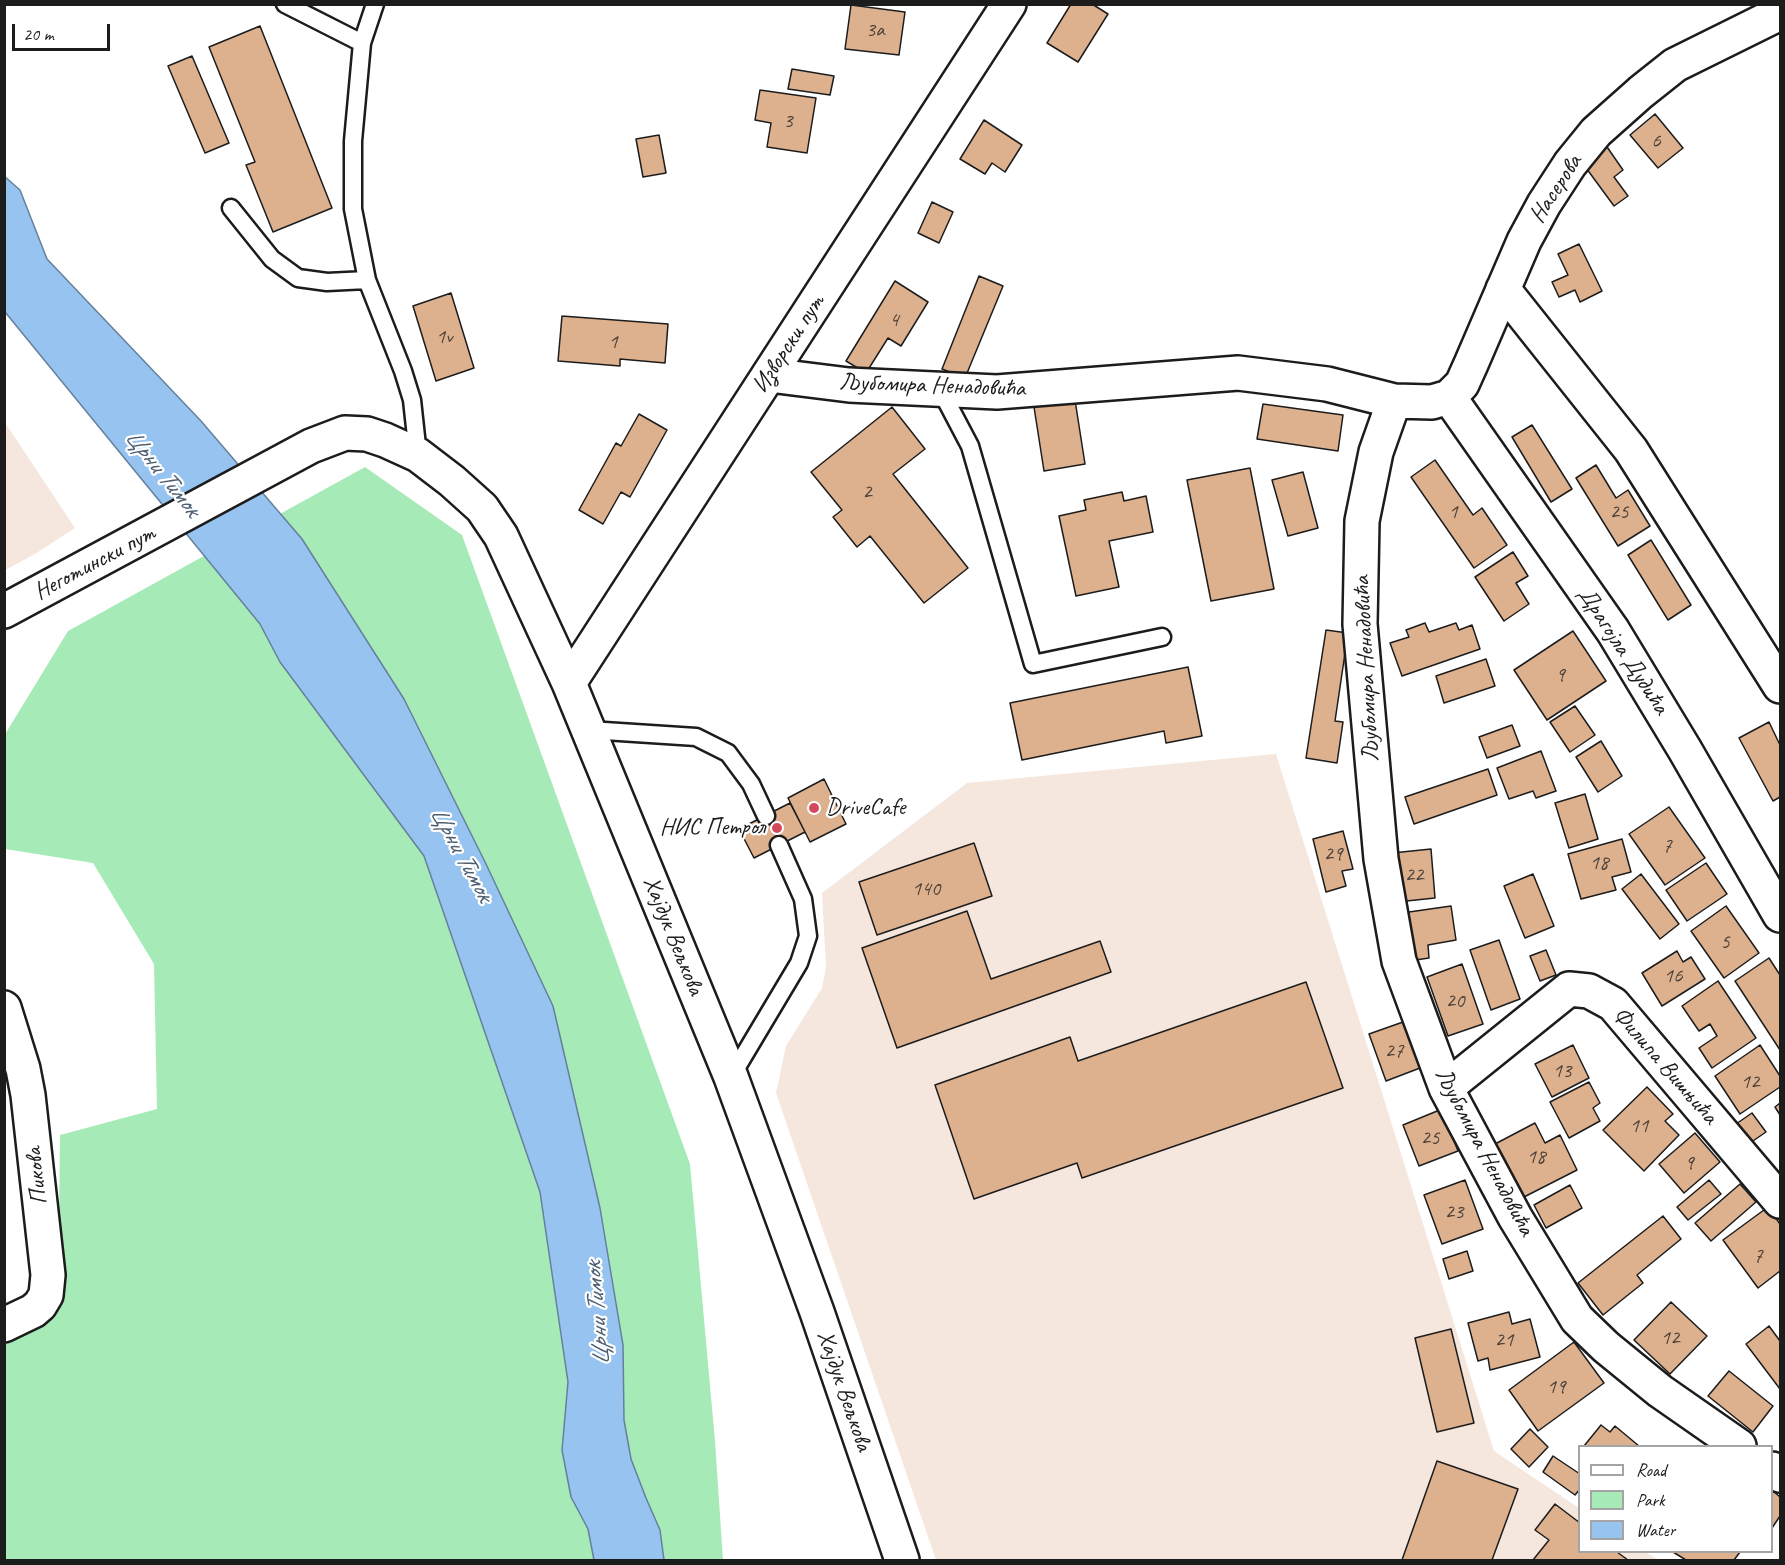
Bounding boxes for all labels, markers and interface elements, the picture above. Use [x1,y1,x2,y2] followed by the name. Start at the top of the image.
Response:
[15,12,112,50] scale bar
[866,17,884,43] house number: 3a
[23,23,54,45] text: 20 m
[783,108,793,134] house number: 3
[1651,128,1661,154] house number: 6
[1523,149,1589,229] street label: Насерова
[747,289,831,399] street label: Изворски пут
[889,307,899,333] house number: 4
[436,324,452,350] house number: 1v
[608,329,618,355] house number: 1
[838,368,1026,404] street label: Љубомира Ненадовића
[117,423,207,523] water label: Црни Тимок
[862,479,872,505] house number: 2
[1448,499,1458,525] house number: 1
[1610,499,1628,525] house number: 25
[29,519,161,607] street label: Неготински пут
[1348,575,1386,763] street label: Љубомира Ненадовића
[1571,582,1675,720] street label: Драгојла Дудића
[1555,662,1565,688] house number: 9
[826,794,905,822] place label: DriveCafe
[422,801,500,907] water label: Црни Тимок
[807,801,821,815] marker: DriveCafe
[660,814,765,842] place label: НИС Петрол
[770,821,784,835] marker: НИС Петрол
[1662,833,1672,859] house number: 7
[1324,841,1342,867] house number: 29
[1590,850,1608,876] house number: 18
[1405,862,1423,888] house number: 22
[636,873,710,999] street label: Хајдук Вељкова
[912,876,940,902] house number: 140
[1720,929,1730,955] house number: 5
[1664,963,1682,989] house number: 16
[1446,988,1464,1014] house number: 20
[1606,1001,1724,1131] street label: Филипа Вишњића
[1385,1038,1403,1064] house number: 27
[1553,1058,1571,1084] house number: 13
[1428,1063,1540,1241] street label: Љубомира Ненадовића
[1741,1069,1759,1095] house number: 12
[1630,1113,1648,1139] house number: 11
[1421,1125,1439,1151] house number: 25
[1527,1144,1545,1170] house number: 18
[20,1146,54,1206] street label: Пикова
[1684,1150,1694,1176] house number: 9
[1445,1199,1463,1225] house number: 23
[1753,1243,1763,1269] house number: 7
[578,1261,618,1367] water label: Црни Тимок
[1661,1325,1679,1351] house number: 12
[810,1327,878,1455] street label: Хајдук Вељкова
[1495,1327,1513,1353] house number: 21
[1547,1374,1565,1400] house number: 19
[1578,1445,1773,1553] legend
[1636,1459,1666,1481] text: Road
[1636,1489,1665,1511] text: Park
[1636,1519,1675,1541] text: Water

